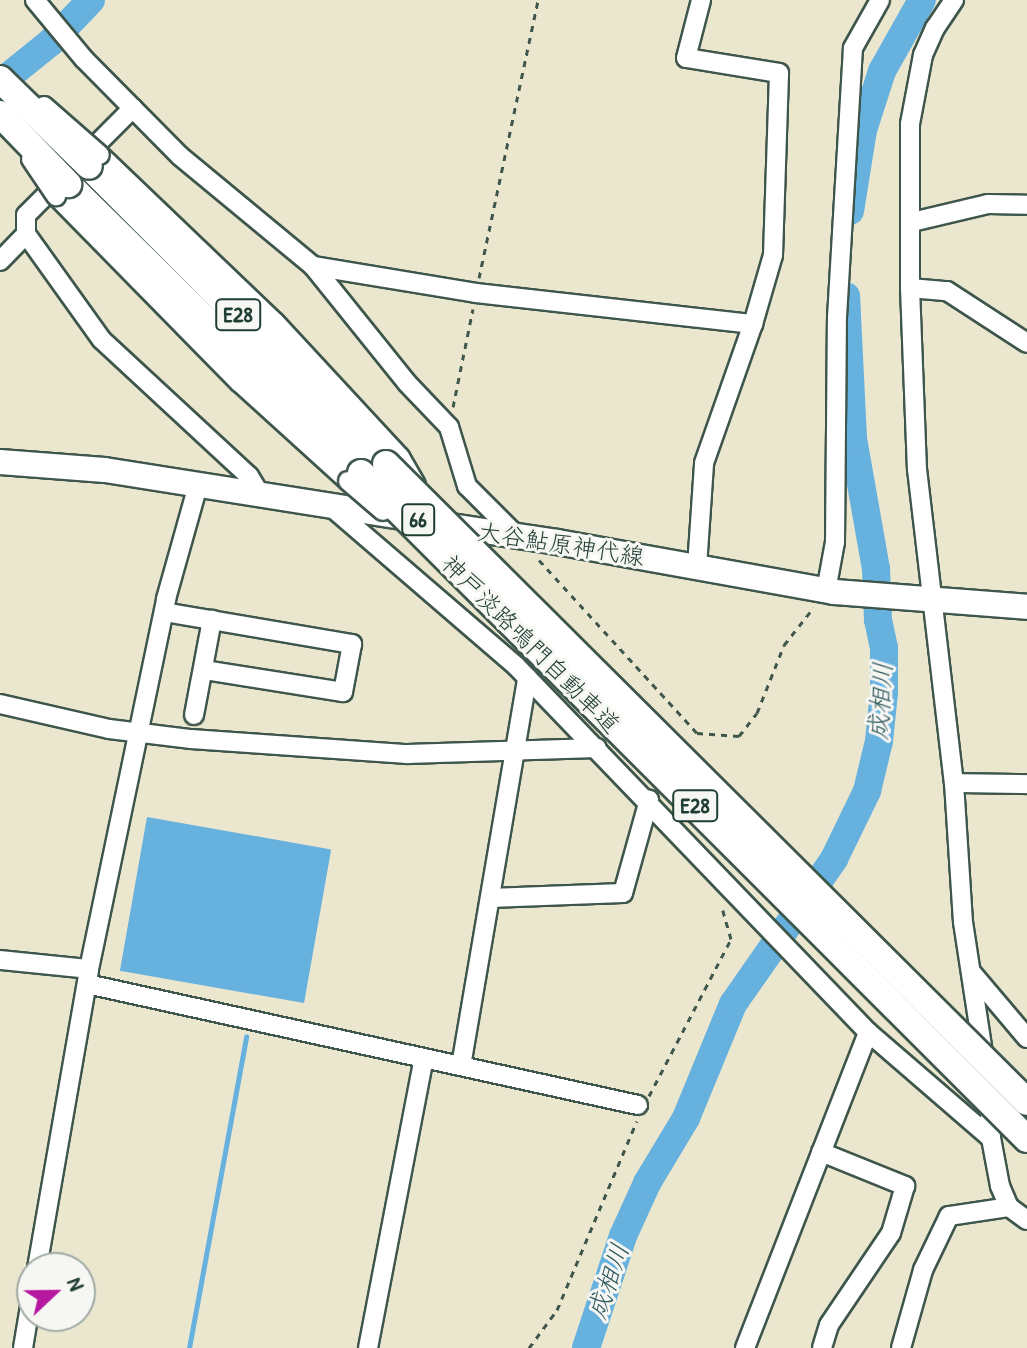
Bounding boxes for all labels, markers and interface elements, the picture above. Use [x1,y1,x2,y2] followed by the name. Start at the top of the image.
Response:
[214,297,262,333] road number: E28
[400,502,436,538] road number: 66
[476,517,646,571] street label: 大谷鮎原神代線
[436,549,626,739] street label: 神戸淡路鳴門自動車道
[862,661,898,741] water label: 成相川
[671,788,719,824] road number: E28
[581,1239,635,1323] water label: 成相川
[16,1252,96,1332] north arrow
[60,1273,93,1295] text: N

